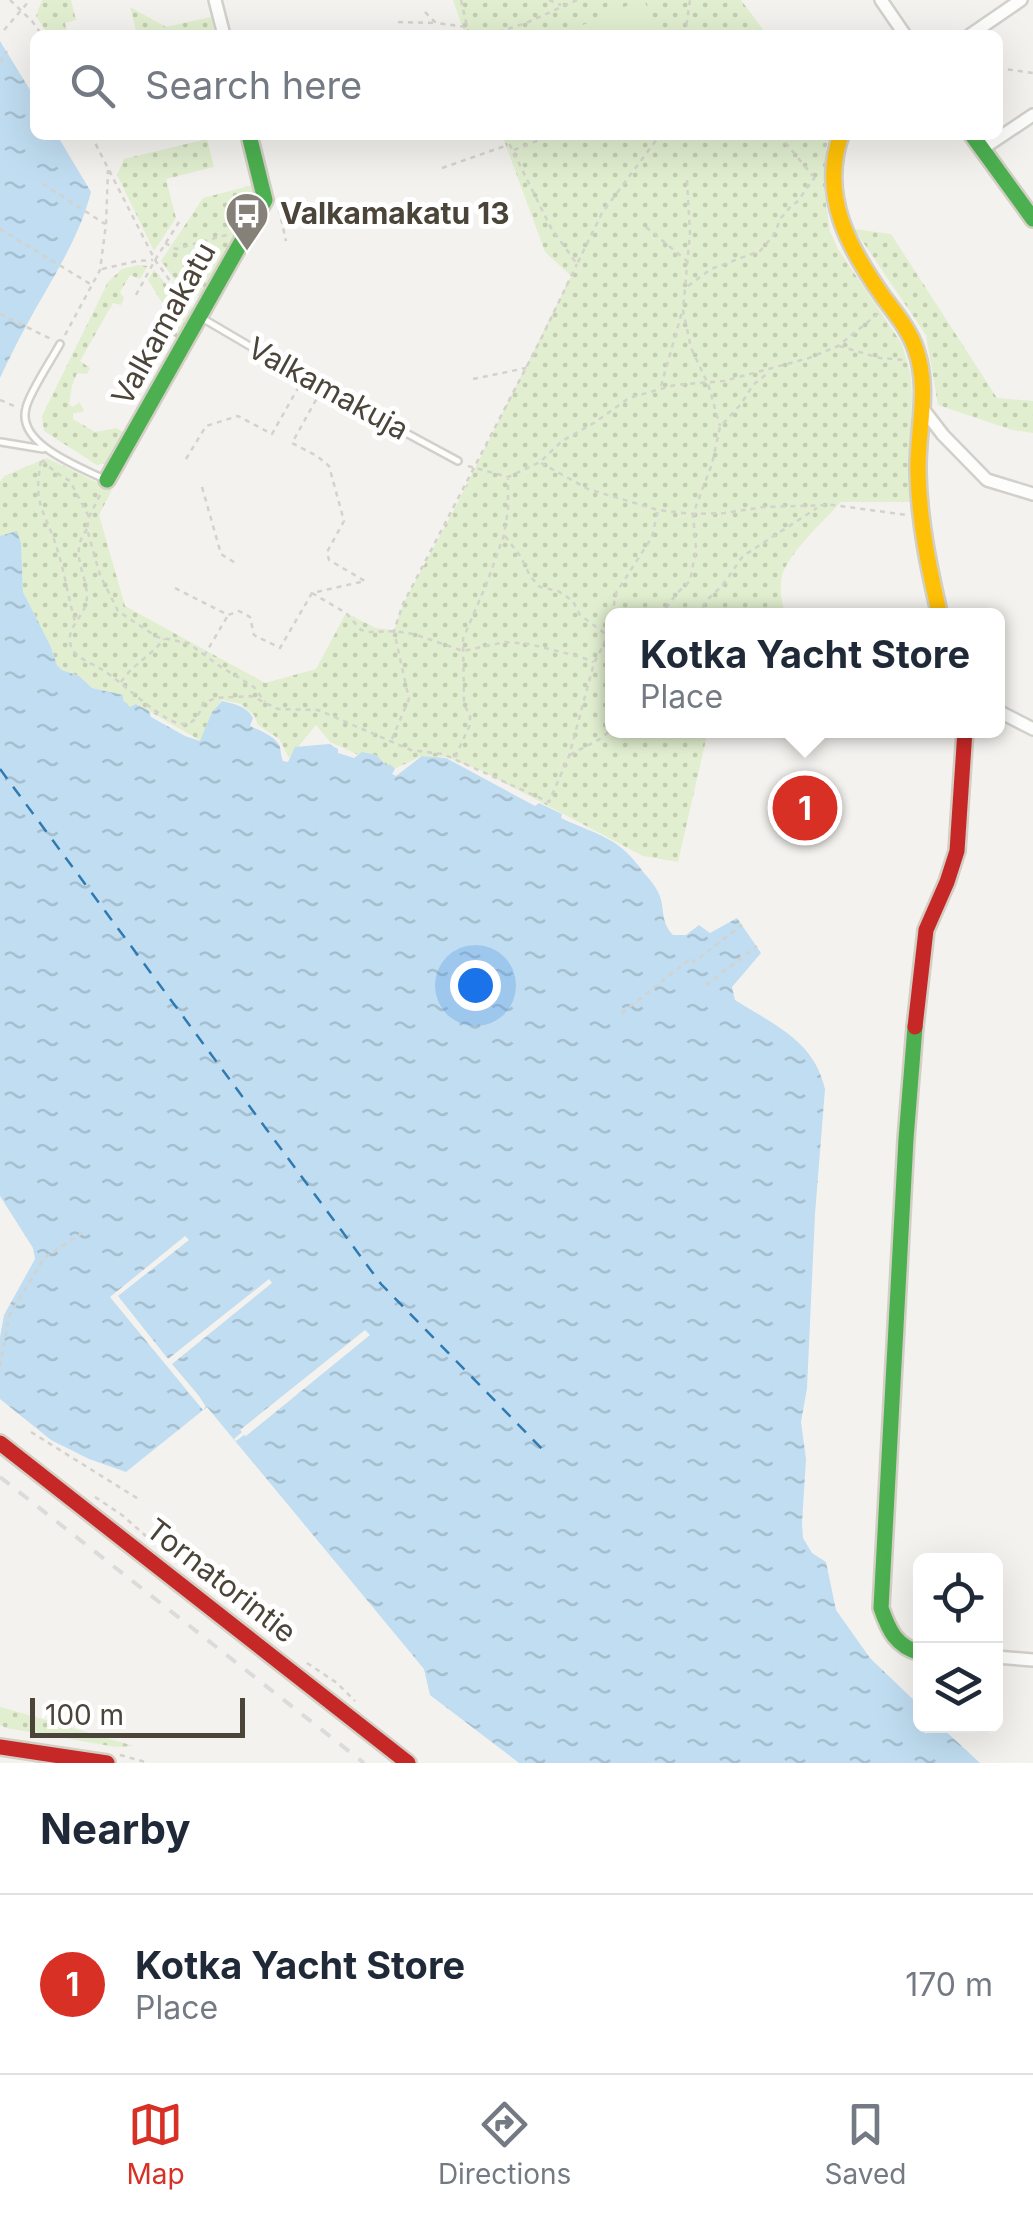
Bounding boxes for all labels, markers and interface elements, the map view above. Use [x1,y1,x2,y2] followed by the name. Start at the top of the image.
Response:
[30,30,1003,140] search box
[65,58,120,113] icon: search
[145,62,362,108] text: Search here
[224,191,270,252] bus stop icon: Valkamakatu 13
[280,195,510,231] place label: Valkamakatu 13
[104,236,223,411] street label: Valkamakatu
[242,329,415,447] street label: Valkamakuja
[605,608,1005,738] popup
[640,631,970,677] text: Kotka Yacht Store
[640,677,723,716] text: Place
[772,770,838,846] pin: 1
[450,960,501,1011] your location
[140,1511,304,1650] street label: Tornatorintie
[913,1553,1003,1733] map controls
[913,1553,1003,1643] button: locate
[913,1643,1003,1733] button: layers
[30,1693,245,1738] scale bar
[45,1698,124,1732] text: 100 m
[40,1803,191,1854] text: Nearby
[135,1942,465,1988] text: Kotka Yacht Store
[66,1965,79,2004] text: 1
[905,1965,993,2004] text: 170 m
[135,1988,218,2027] text: Place
[127,2097,185,2191] tab: Map
[438,2097,571,2191] tab: Directions
[824,2097,906,2191] tab: Saved

